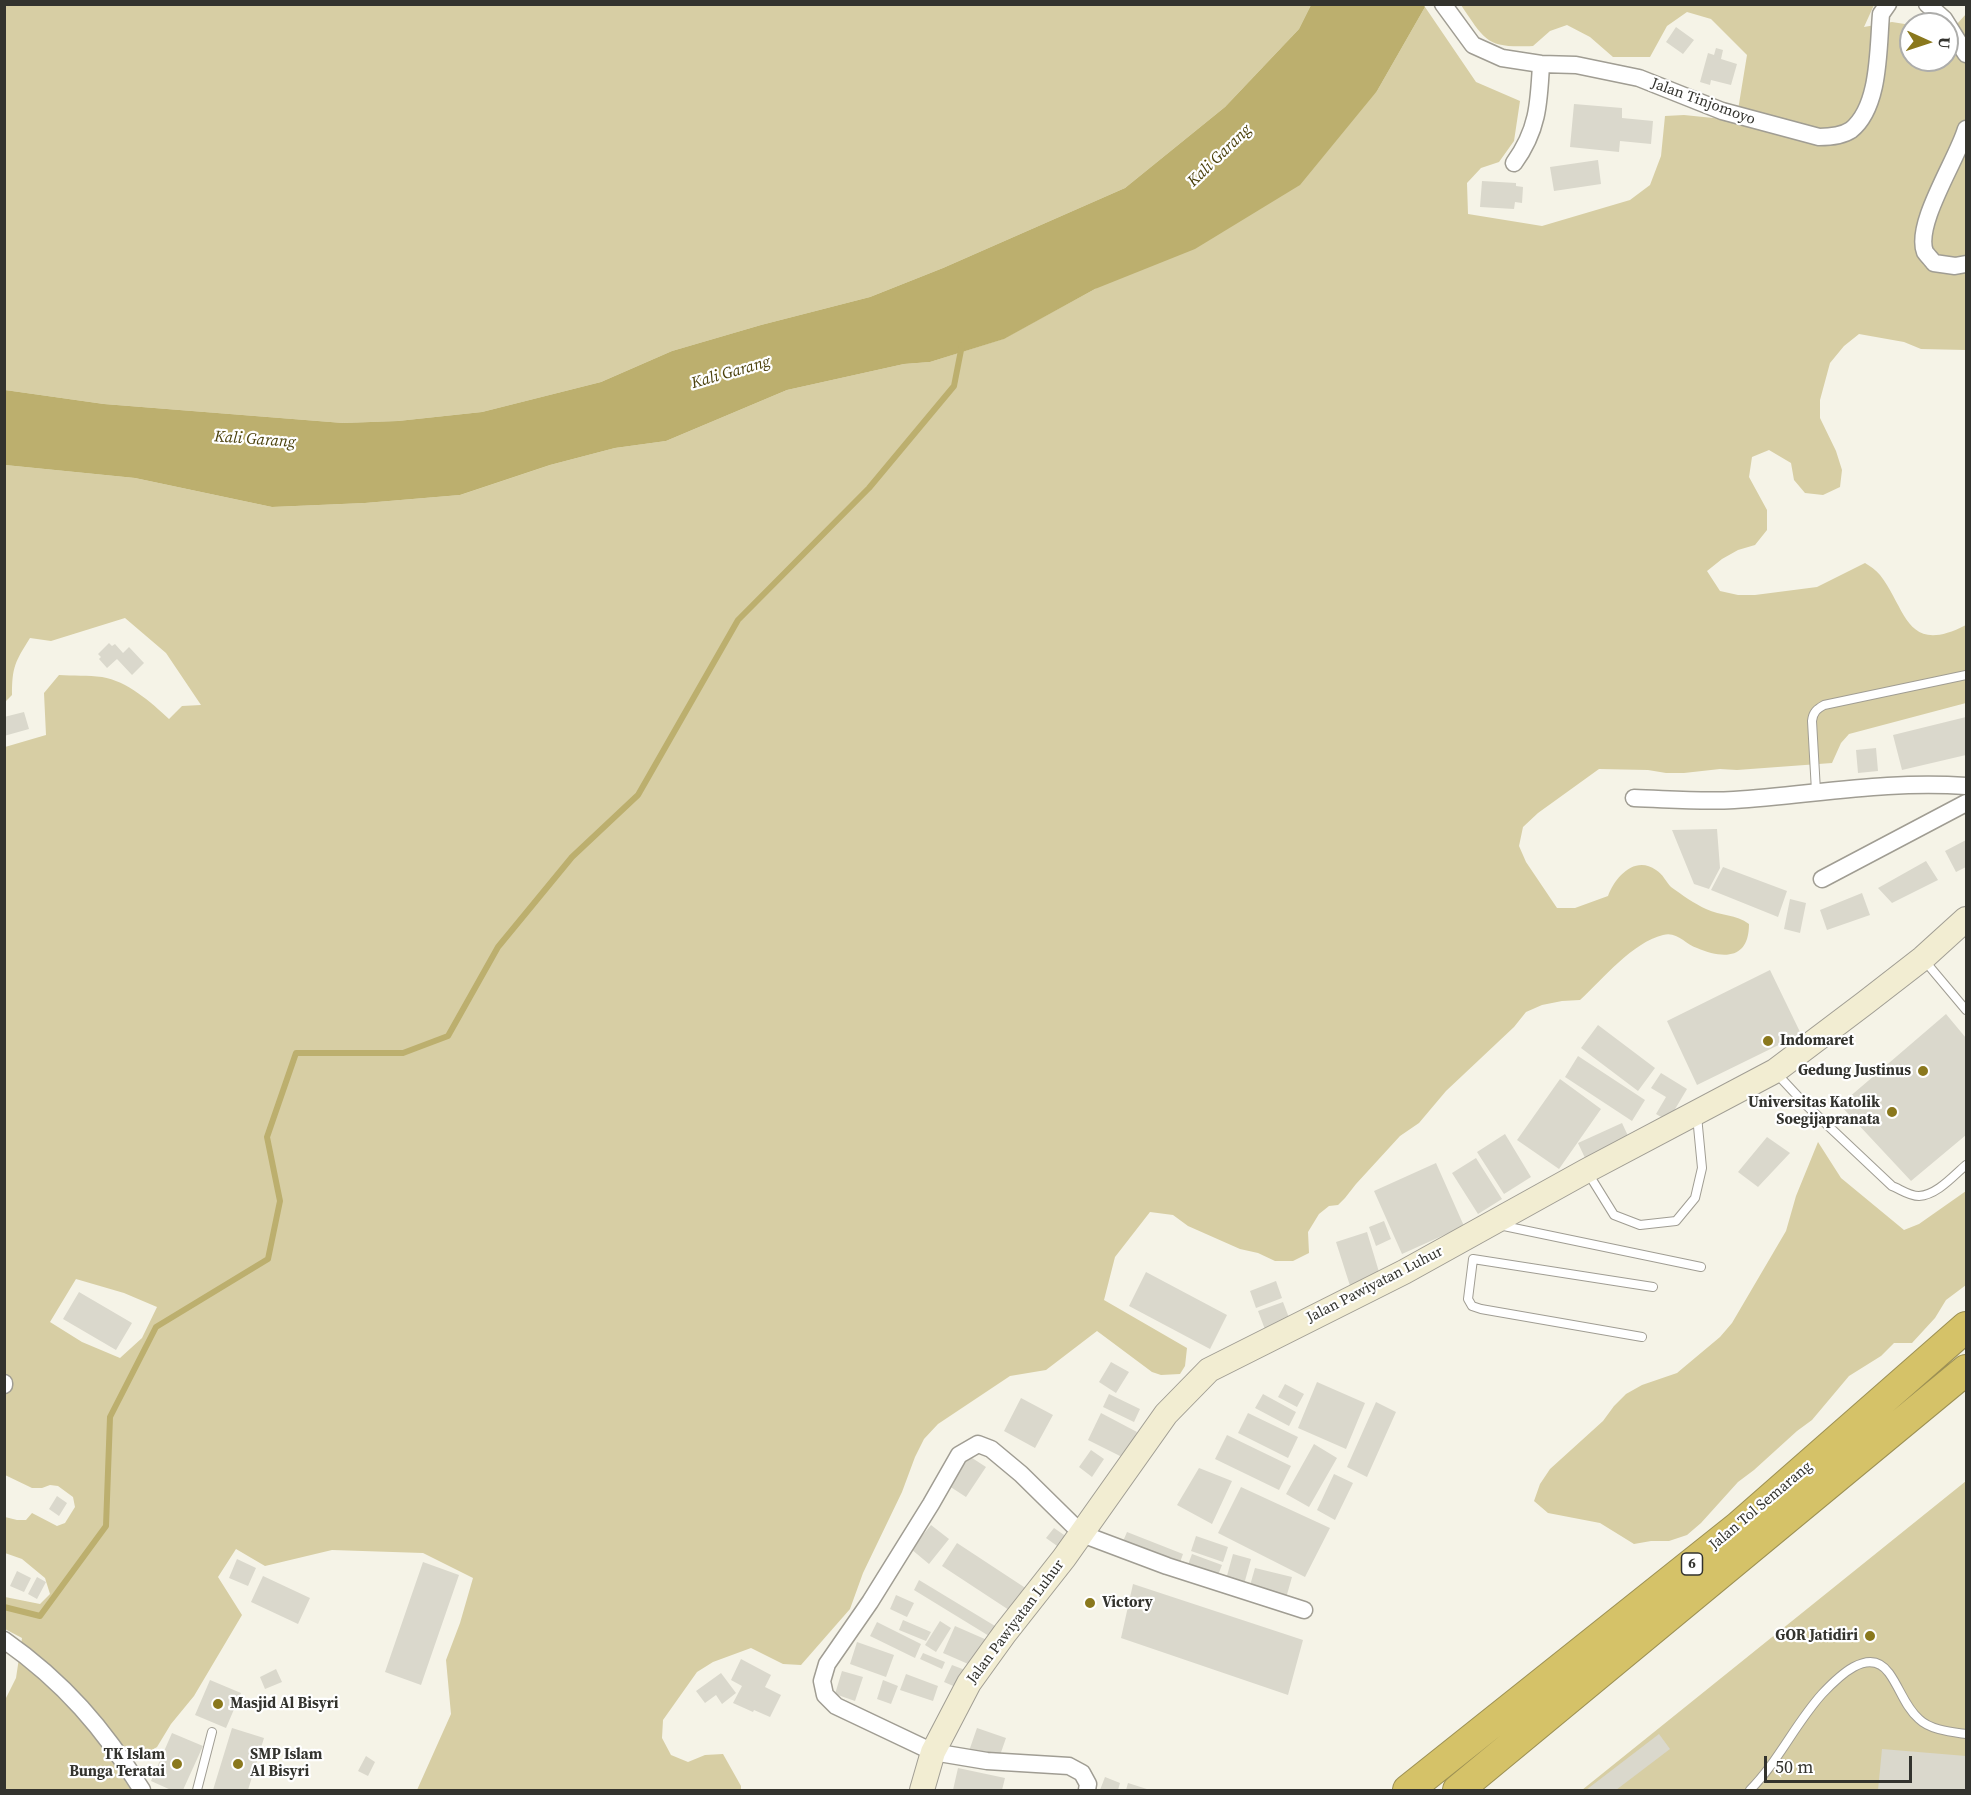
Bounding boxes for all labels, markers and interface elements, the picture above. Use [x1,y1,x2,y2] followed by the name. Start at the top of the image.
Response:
[1899,12,1959,72] north arrow
[1934,36,1956,49] text: U
[1648,75,1758,129] street label: Jalan Tinjomoyo
[1184,121,1256,191] water label: Kali Garang
[689,353,773,393] water label: Kali Garang
[214,428,296,452] water label: Kali Garang
[1780,1032,1854,1050] place label: Indomaret
[1761,1034,1775,1048] marker: Indomaret
[1798,1062,1911,1080] place label: Gedung Justinus
[1916,1064,1930,1078] marker: Gedung Justinus
[1748,1094,1880,1129] place label: Universitas Katolik Soegijapranata
[1885,1105,1899,1119] marker: Universitas Katolik Soegijapranata
[1304,1243,1446,1327] street label: Jalan Pawiyatan Luhur
[1706,1458,1816,1554] street label: Jalan Tol Semarang
[1682,1553,1702,1575] road number: 6
[963,1556,1069,1688] street label: Jalan Pawiyatan Luhur
[1102,1594,1153,1612] place label: Victory
[1083,1596,1097,1610] marker: Victory
[1775,1627,1858,1645] place label: GOR Jatidiri
[1863,1629,1877,1643] marker: GOR Jatidiri
[230,1695,339,1713] place label: Masjid Al Bisyri
[211,1697,225,1711] marker: Masjid Al Bisyri
[1767,1744,1916,1782] scale bar
[69,1746,165,1781] place label: TK Islam Bunga Teratai
[250,1746,322,1781] place label: SMP Islam Al Bisyri
[1775,1754,1813,1779] text: 50 m
[170,1757,184,1771] marker: TK Islam Bunga Teratai
[231,1757,245,1771] marker: SMP Islam Al Bisyri

